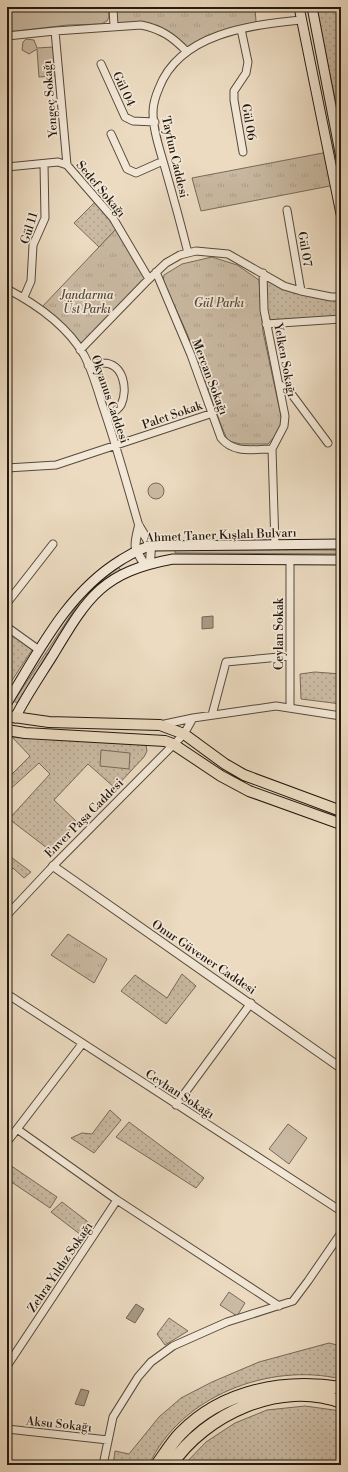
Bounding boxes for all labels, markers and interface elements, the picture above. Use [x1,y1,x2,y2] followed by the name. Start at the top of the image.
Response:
[40,60,61,139] street label: Yengeç Sokağı
[109,69,138,109] street label: Gül 04
[238,103,259,142] street label: Gül 06
[158,115,191,200] street label: Tayfun Caddesi
[73,158,129,221] street label: Sedef Sokağı
[18,210,42,246] street label: Gül 11
[294,230,315,268] street label: Gül 07
[59,288,114,317] park label: Jandarma Üst Parkı
[194,296,245,311] park label: Gül Parkı
[270,321,299,398] street label: Yelken Sokağı
[188,337,231,417] street label: Mercan Sokağı
[87,353,132,445] street label: Okyanus Caddesi
[140,398,205,433] street label: Palet Sokak
[144,525,297,546] street label: Ahmet Taner Kışlalı Bulvarı
[272,597,287,670] street label: Ceylan Sokak
[42,776,127,861] street label: Enver Paşa Caddesi
[149,917,259,998] street label: Onur Güvener Caddesi
[142,1066,217,1122] street label: Ceyhan Sokağı
[25,1219,96,1315] street label: Zehra Yıldız Sokağı
[24,1413,93,1435] street label: Aksu Sokağı

